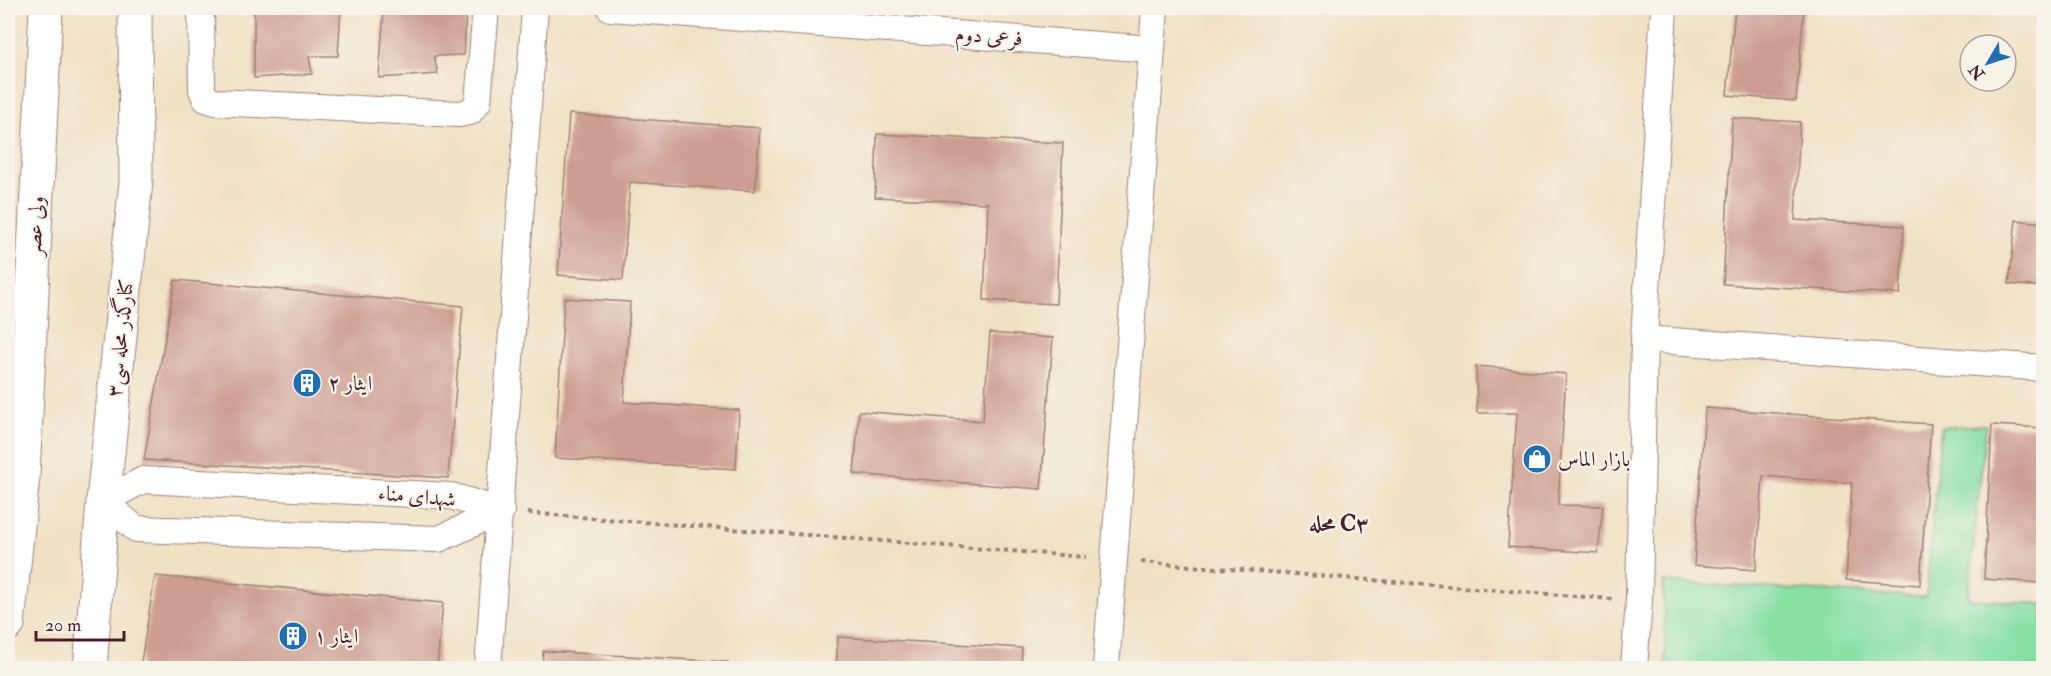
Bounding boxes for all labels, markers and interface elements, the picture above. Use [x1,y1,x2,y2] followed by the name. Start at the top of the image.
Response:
[954,21,1024,56] street label: فرعی دوم
[1958,33,2018,93] north arrow
[1964,59,1990,84] text: N
[20,195,51,259] street label: ولی عصر
[99,277,141,399] street label: کنارگذر محله سی۳
[291,367,323,399] building icon: ایثار ۲
[328,370,372,397] place label: ایثار ۲
[1521,443,1553,475] shop icon: بازار الماس
[1558,446,1630,473] place label: بازار الماس
[377,480,457,513] street label: شهدای مناء
[1309,510,1369,538] district label: محله C۳
[36,604,124,642] scale bar
[45,614,81,637] text: 20 m
[277,620,309,652] building icon: ایثار ۱
[314,623,358,650] place label: ایثار ۱

